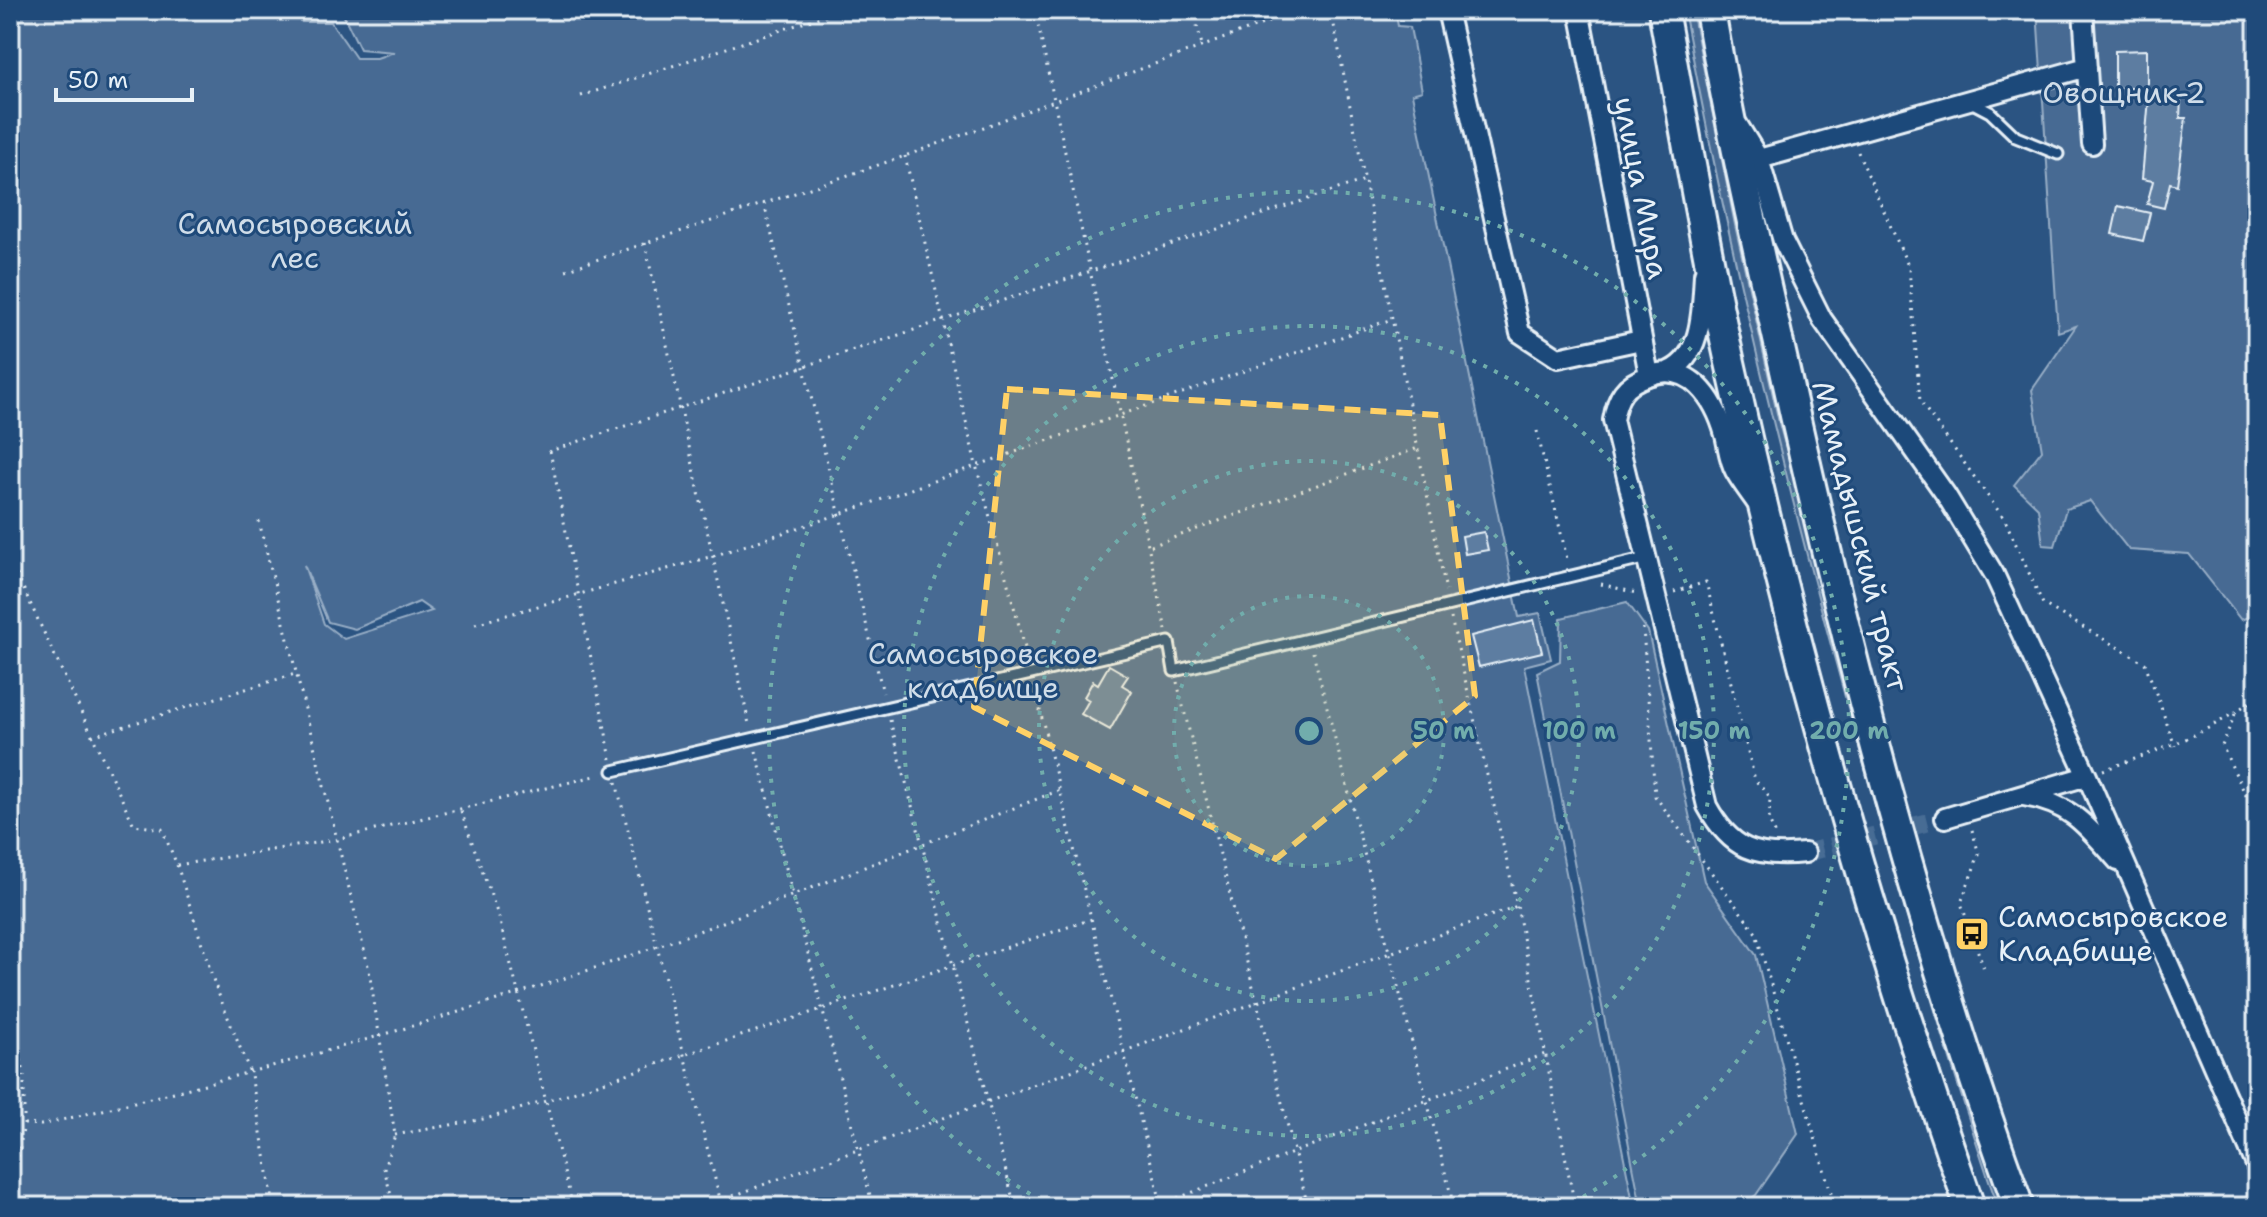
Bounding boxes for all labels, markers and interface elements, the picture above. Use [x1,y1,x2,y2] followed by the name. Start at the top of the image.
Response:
[56,52,192,102] scale bar
[68,64,128,96] text: 50 m
[2042,72,2206,113] park label: Овощник-2
[1604,93,1679,283] street label: улица Мира
[178,203,412,278] park label: Самосыровский лес
[1802,376,1919,696] street label: Мамадышский тракт
[868,633,1098,708] park label: Самосыровское кладбище
[1413,715,1475,747] text: 50 m
[1542,715,1616,747] text: 100 m
[1678,715,1750,747] text: 150 m
[1809,715,1889,747] text: 200 m
[1295,717,1323,745] centre of rings
[1998,896,2229,971] place label: Самосыровское Кладбище
[1953,915,1991,953] bus stop icon: Самосыровское Кладбище

